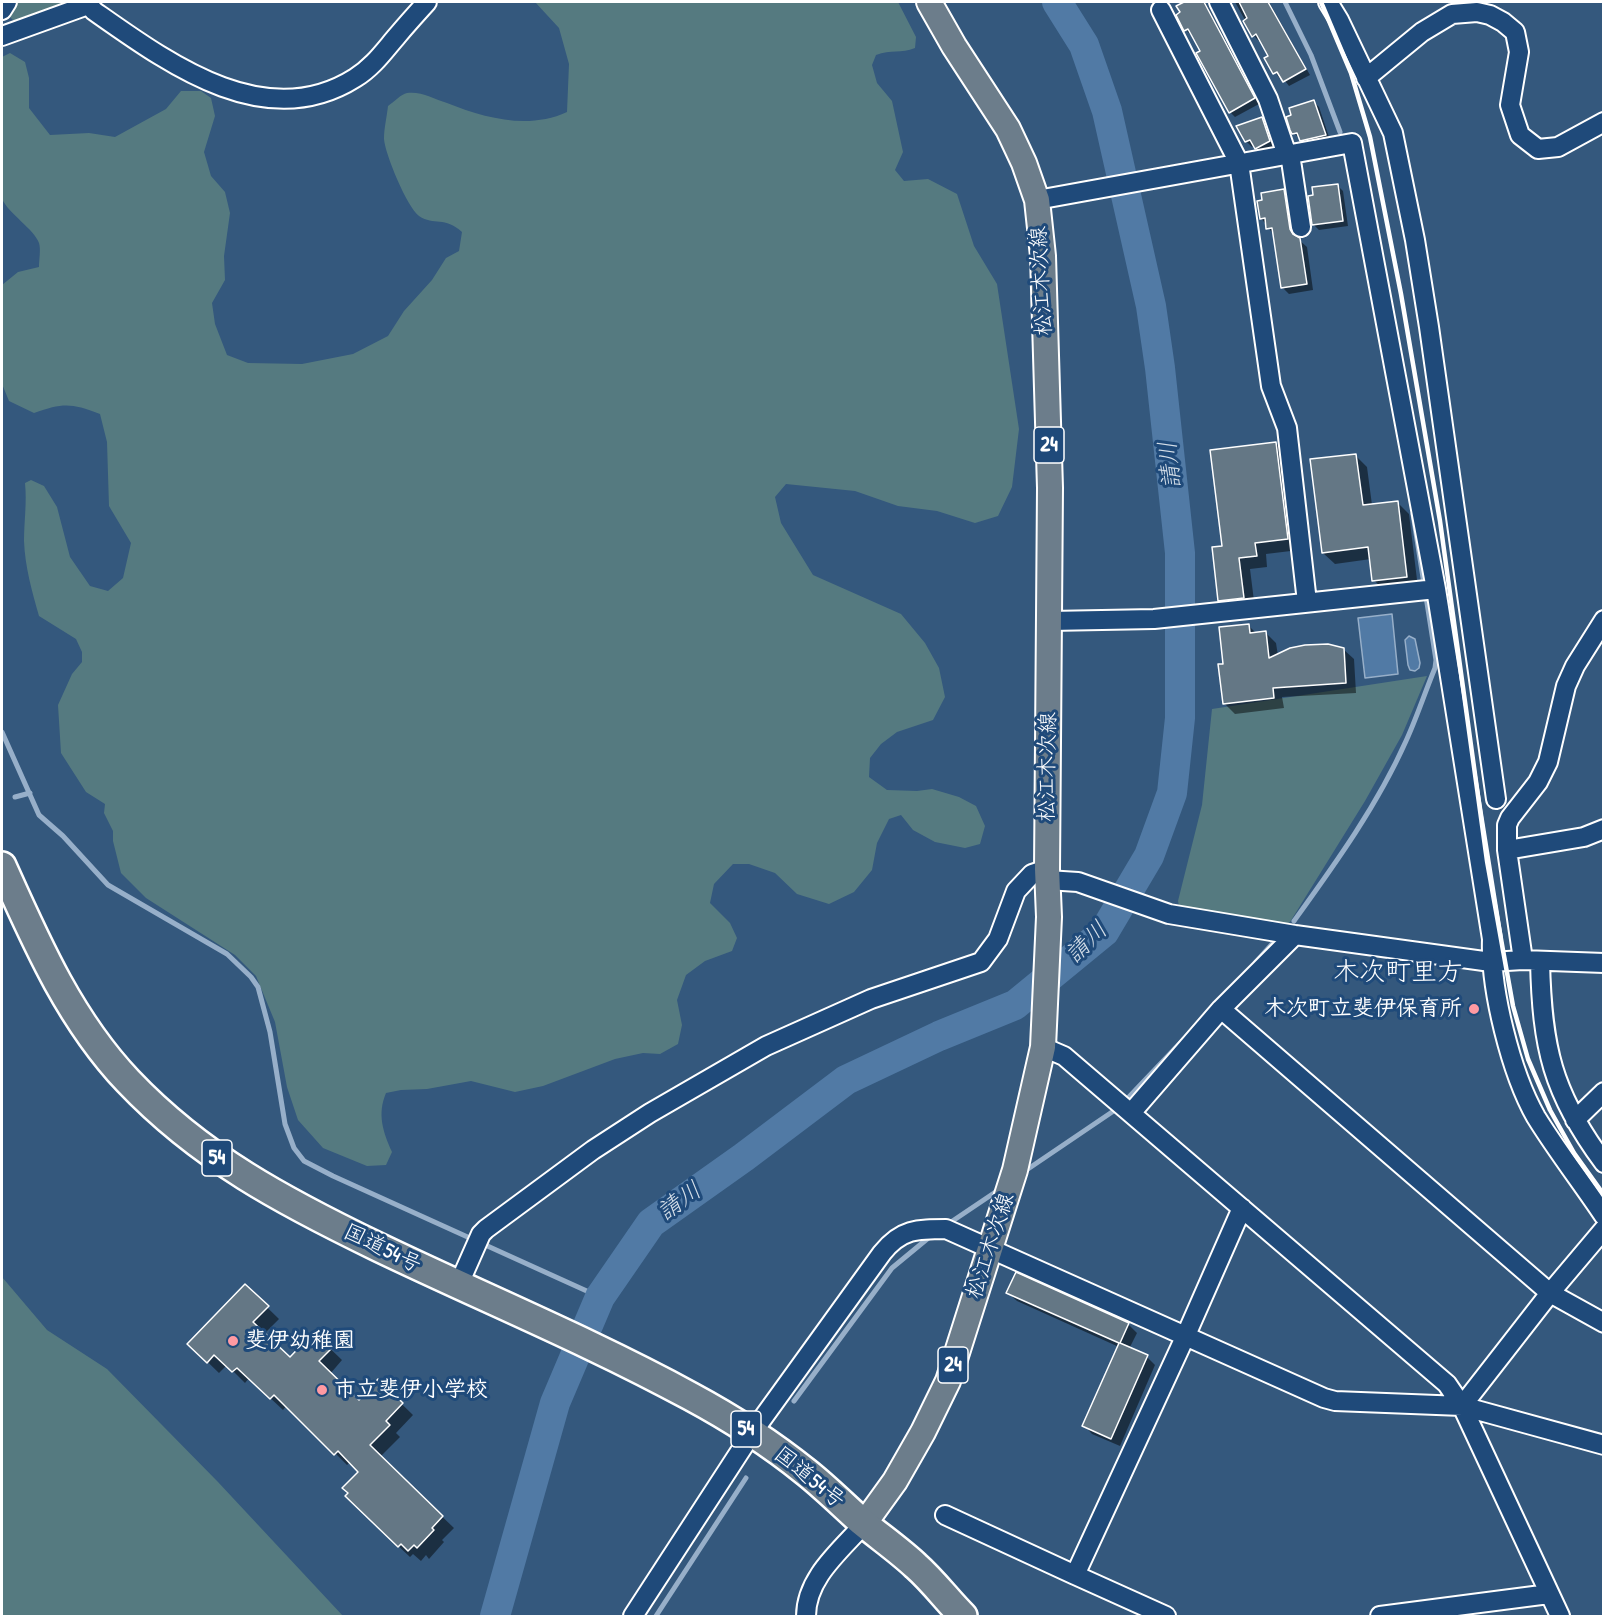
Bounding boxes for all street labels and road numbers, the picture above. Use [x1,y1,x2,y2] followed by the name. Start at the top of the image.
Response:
[1026,225,1058,337] street label: 松江木次線
[1034,427,1064,463] road number: 24
[1034,712,1062,822] street label: 松江木次線
[202,1140,232,1176] road number: 54
[961,1190,1021,1302] street label: 松江木次線
[339,1219,425,1279] street label: 国道54号
[938,1347,968,1383] road number: 24
[731,1411,761,1447] road number: 54
[768,1441,850,1515] street label: 国道54号

